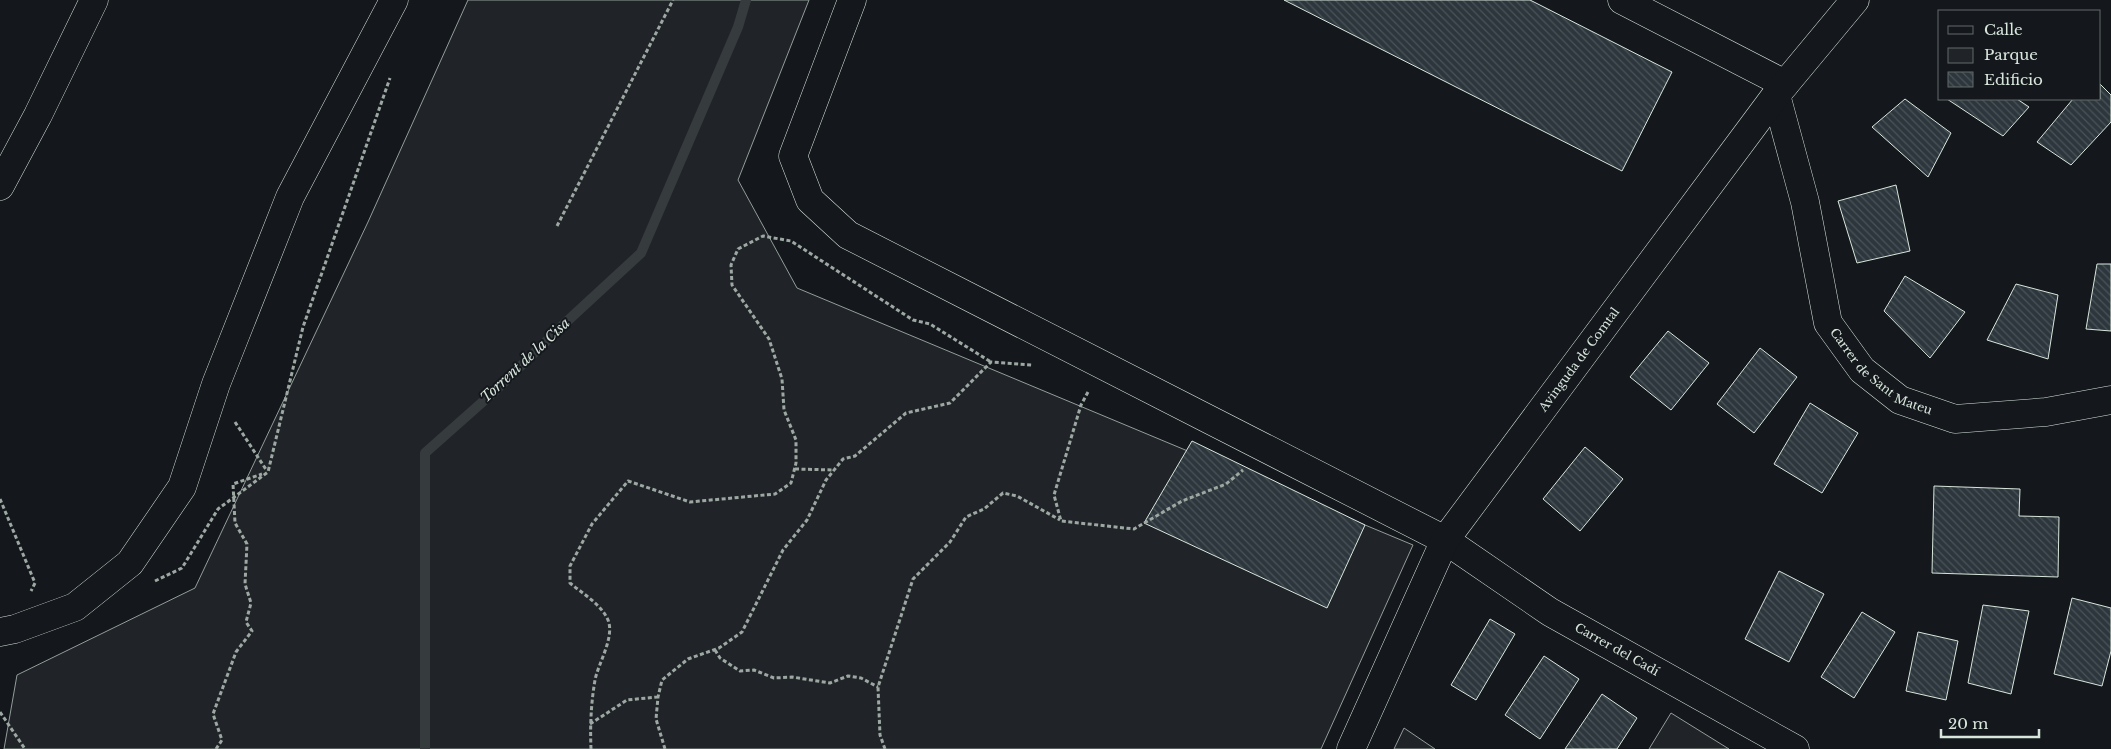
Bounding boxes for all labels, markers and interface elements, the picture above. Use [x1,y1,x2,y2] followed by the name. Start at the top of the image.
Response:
[1938,10,2101,100] legend
[1984,20,2023,39] text: Calle
[1984,45,2038,64] text: Parque
[1984,70,2043,89] text: Edificio
[1535,304,1622,415] street label: Avinguda de Comtal
[476,314,574,406] water label: Torrent de la Cisa
[1827,325,1934,418] street label: Carrer de Sant Mateu
[1572,619,1663,679] street label: Carrer del Cadí
[1941,706,2038,738] scale bar
[1948,714,1988,733] text: 20 m

